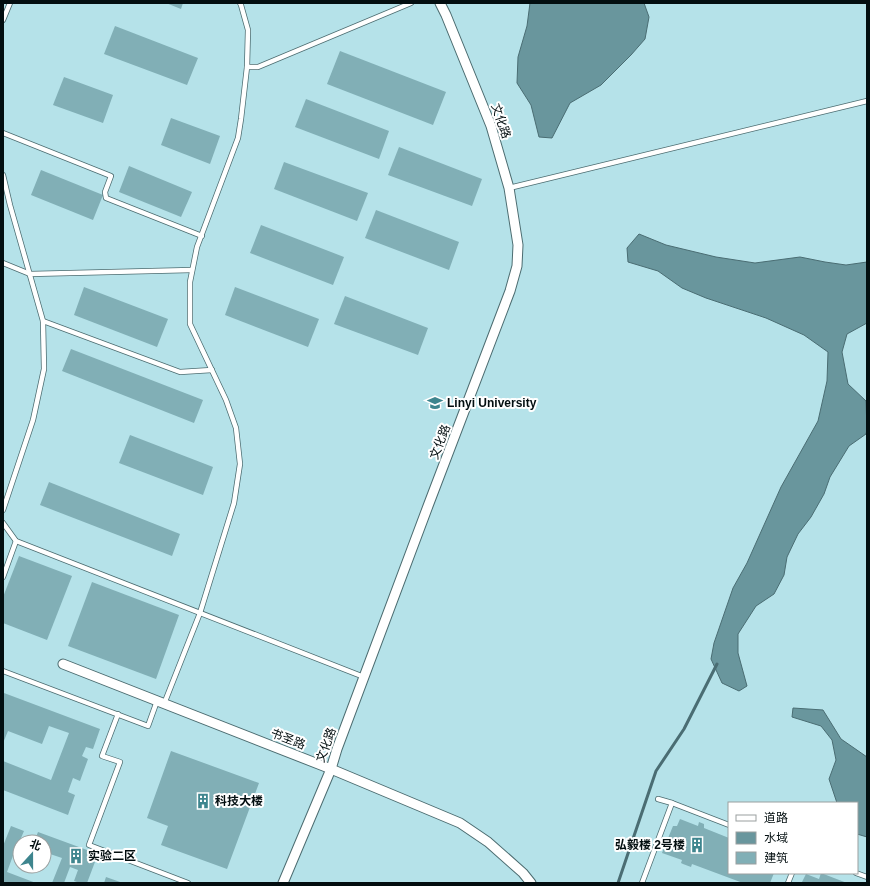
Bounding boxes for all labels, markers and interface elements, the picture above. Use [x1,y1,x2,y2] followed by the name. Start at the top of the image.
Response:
[489,102,513,140] street label: 文化路
[426,394,444,412] school or university icon: Linyi University
[447,396,537,410] place label: Linyi University
[427,423,453,461] street label: 文化路
[269,726,307,752] street label: 书圣路
[313,726,339,764] street label: 文化路
[194,792,212,810] building icon: 科技大楼
[215,794,263,808] place label: 科技大楼
[728,802,858,874] legend
[764,811,788,825] text: 道路
[764,831,788,845] text: 水域
[12,834,52,874] north arrow
[688,836,706,854] building icon: 弘毅楼 2号楼
[28,837,43,852] text: 北
[615,838,685,852] place label: 弘毅楼 2号楼
[67,847,85,865] building icon: 实验二区
[88,849,136,863] place label: 实验二区
[764,851,788,865] text: 建筑

